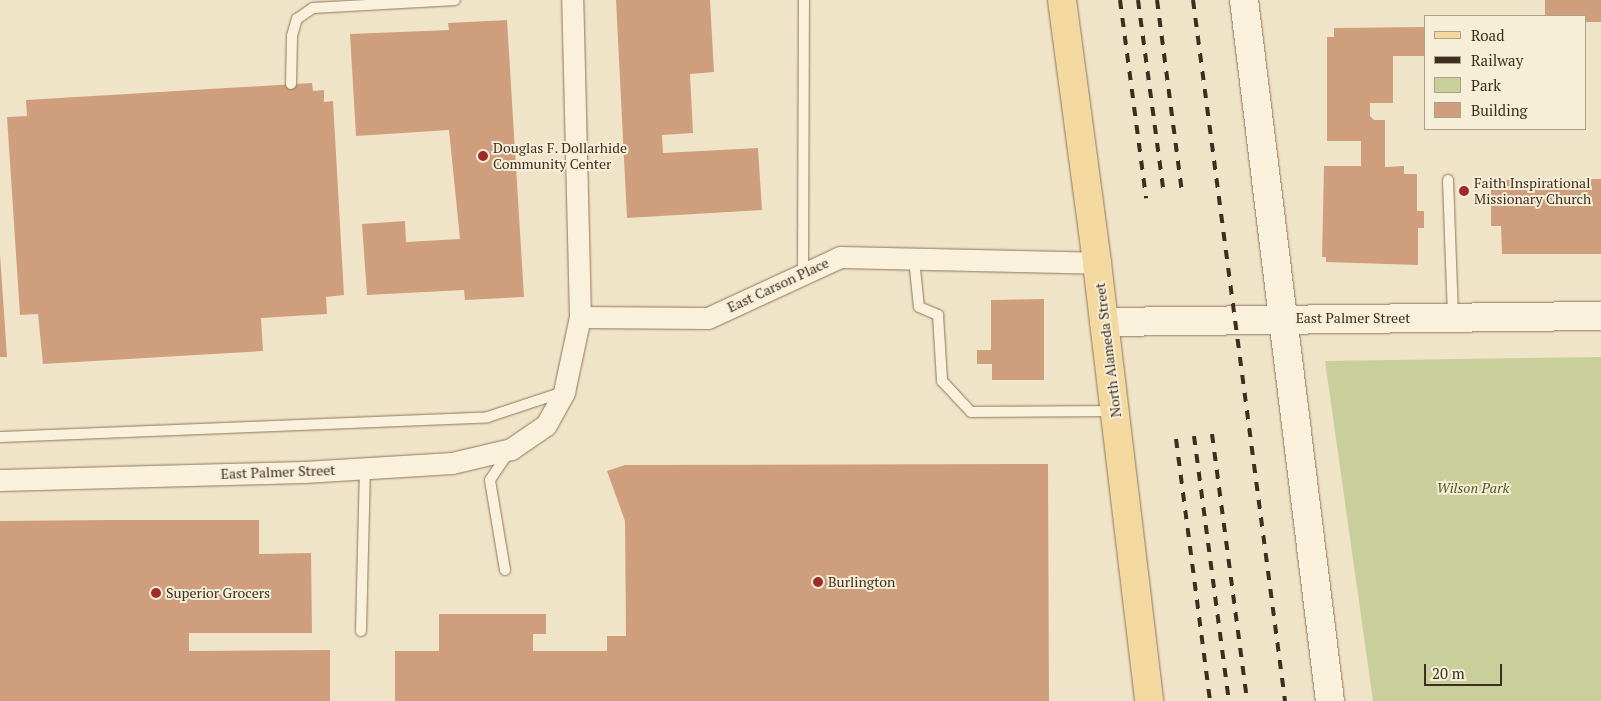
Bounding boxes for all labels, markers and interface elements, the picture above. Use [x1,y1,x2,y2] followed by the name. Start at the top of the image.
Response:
[1424,15,1586,130] legend
[1471,25,1504,45] text: Road
[1471,50,1523,70] text: Railway
[1471,75,1501,95] text: Park
[1471,100,1528,120] text: Building
[493,140,627,172] place label: Douglas F. Dollarhide Community Center
[477,150,489,162] marker: Douglas F. Dollarhide Community Center
[1474,175,1591,208] place label: Faith Inspirational Missionary Church
[1458,185,1470,197] marker: Faith Inspirational Missionary Church
[725,254,831,316] street label: East Carson Place
[1091,282,1125,418] street label: North Alameda Street
[1296,310,1410,326] street label: East Palmer Street
[220,462,336,482] street label: East Palmer Street
[1437,480,1509,496] park label: Wilson Park
[828,574,895,590] place label: Burlington
[812,576,824,588] marker: Burlington
[166,585,270,601] place label: Superior Grocers
[150,587,162,599] marker: Superior Grocers
[1426,654,1504,686] scale bar
[1432,663,1465,683] text: 20 m

